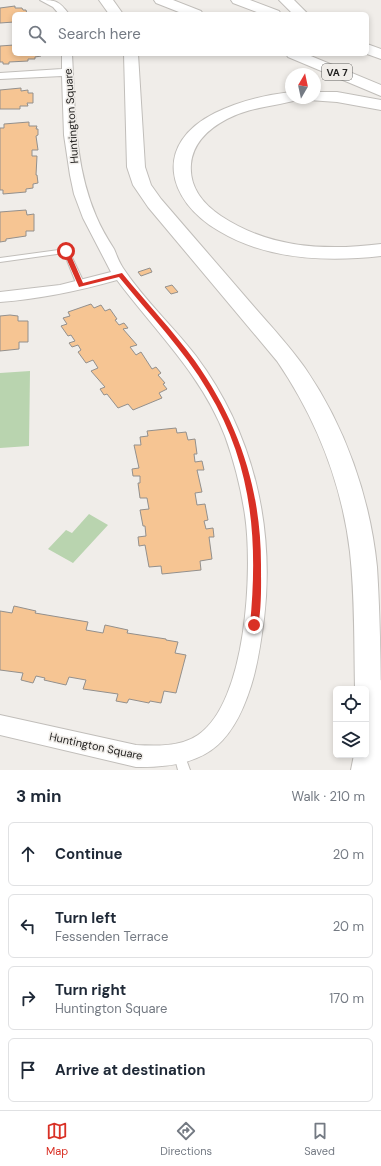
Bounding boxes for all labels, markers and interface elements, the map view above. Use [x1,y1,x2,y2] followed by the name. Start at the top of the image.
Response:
[12,12,369,56] search box
[26,23,48,45] icon: search
[58,24,141,44] text: Search here
[322,64,352,80] road number: VA 7
[61,68,81,164] street label: Huntington Square
[285,68,321,104] north arrow
[57,242,75,260] route start
[245,616,263,634] route end
[333,686,369,758] map controls
[333,686,369,722] button: locate
[333,722,369,758] button: layers
[48,729,144,763] street label: Huntington Square
[16,785,61,807] text: 3 min
[292,788,365,805] text: Walk · 210 m
[17,843,39,865] icon: ahead
[55,844,123,864] text: Continue
[333,846,364,863] text: 20 m
[55,908,116,928] text: Turn left
[17,915,39,937] icon: left
[333,918,364,935] text: 20 m
[55,928,168,945] text: Fessenden Terrace
[55,980,126,1000] text: Turn right
[17,987,39,1009] icon: right
[329,990,364,1007] text: 170 m
[55,1000,167,1017] text: Huntington Square
[17,1059,39,1081] icon: arrive
[55,1060,206,1080] text: Arrive at destination
[46,1120,68,1158] tab: Map
[160,1120,212,1158] tab: Directions
[304,1120,335,1158] tab: Saved

